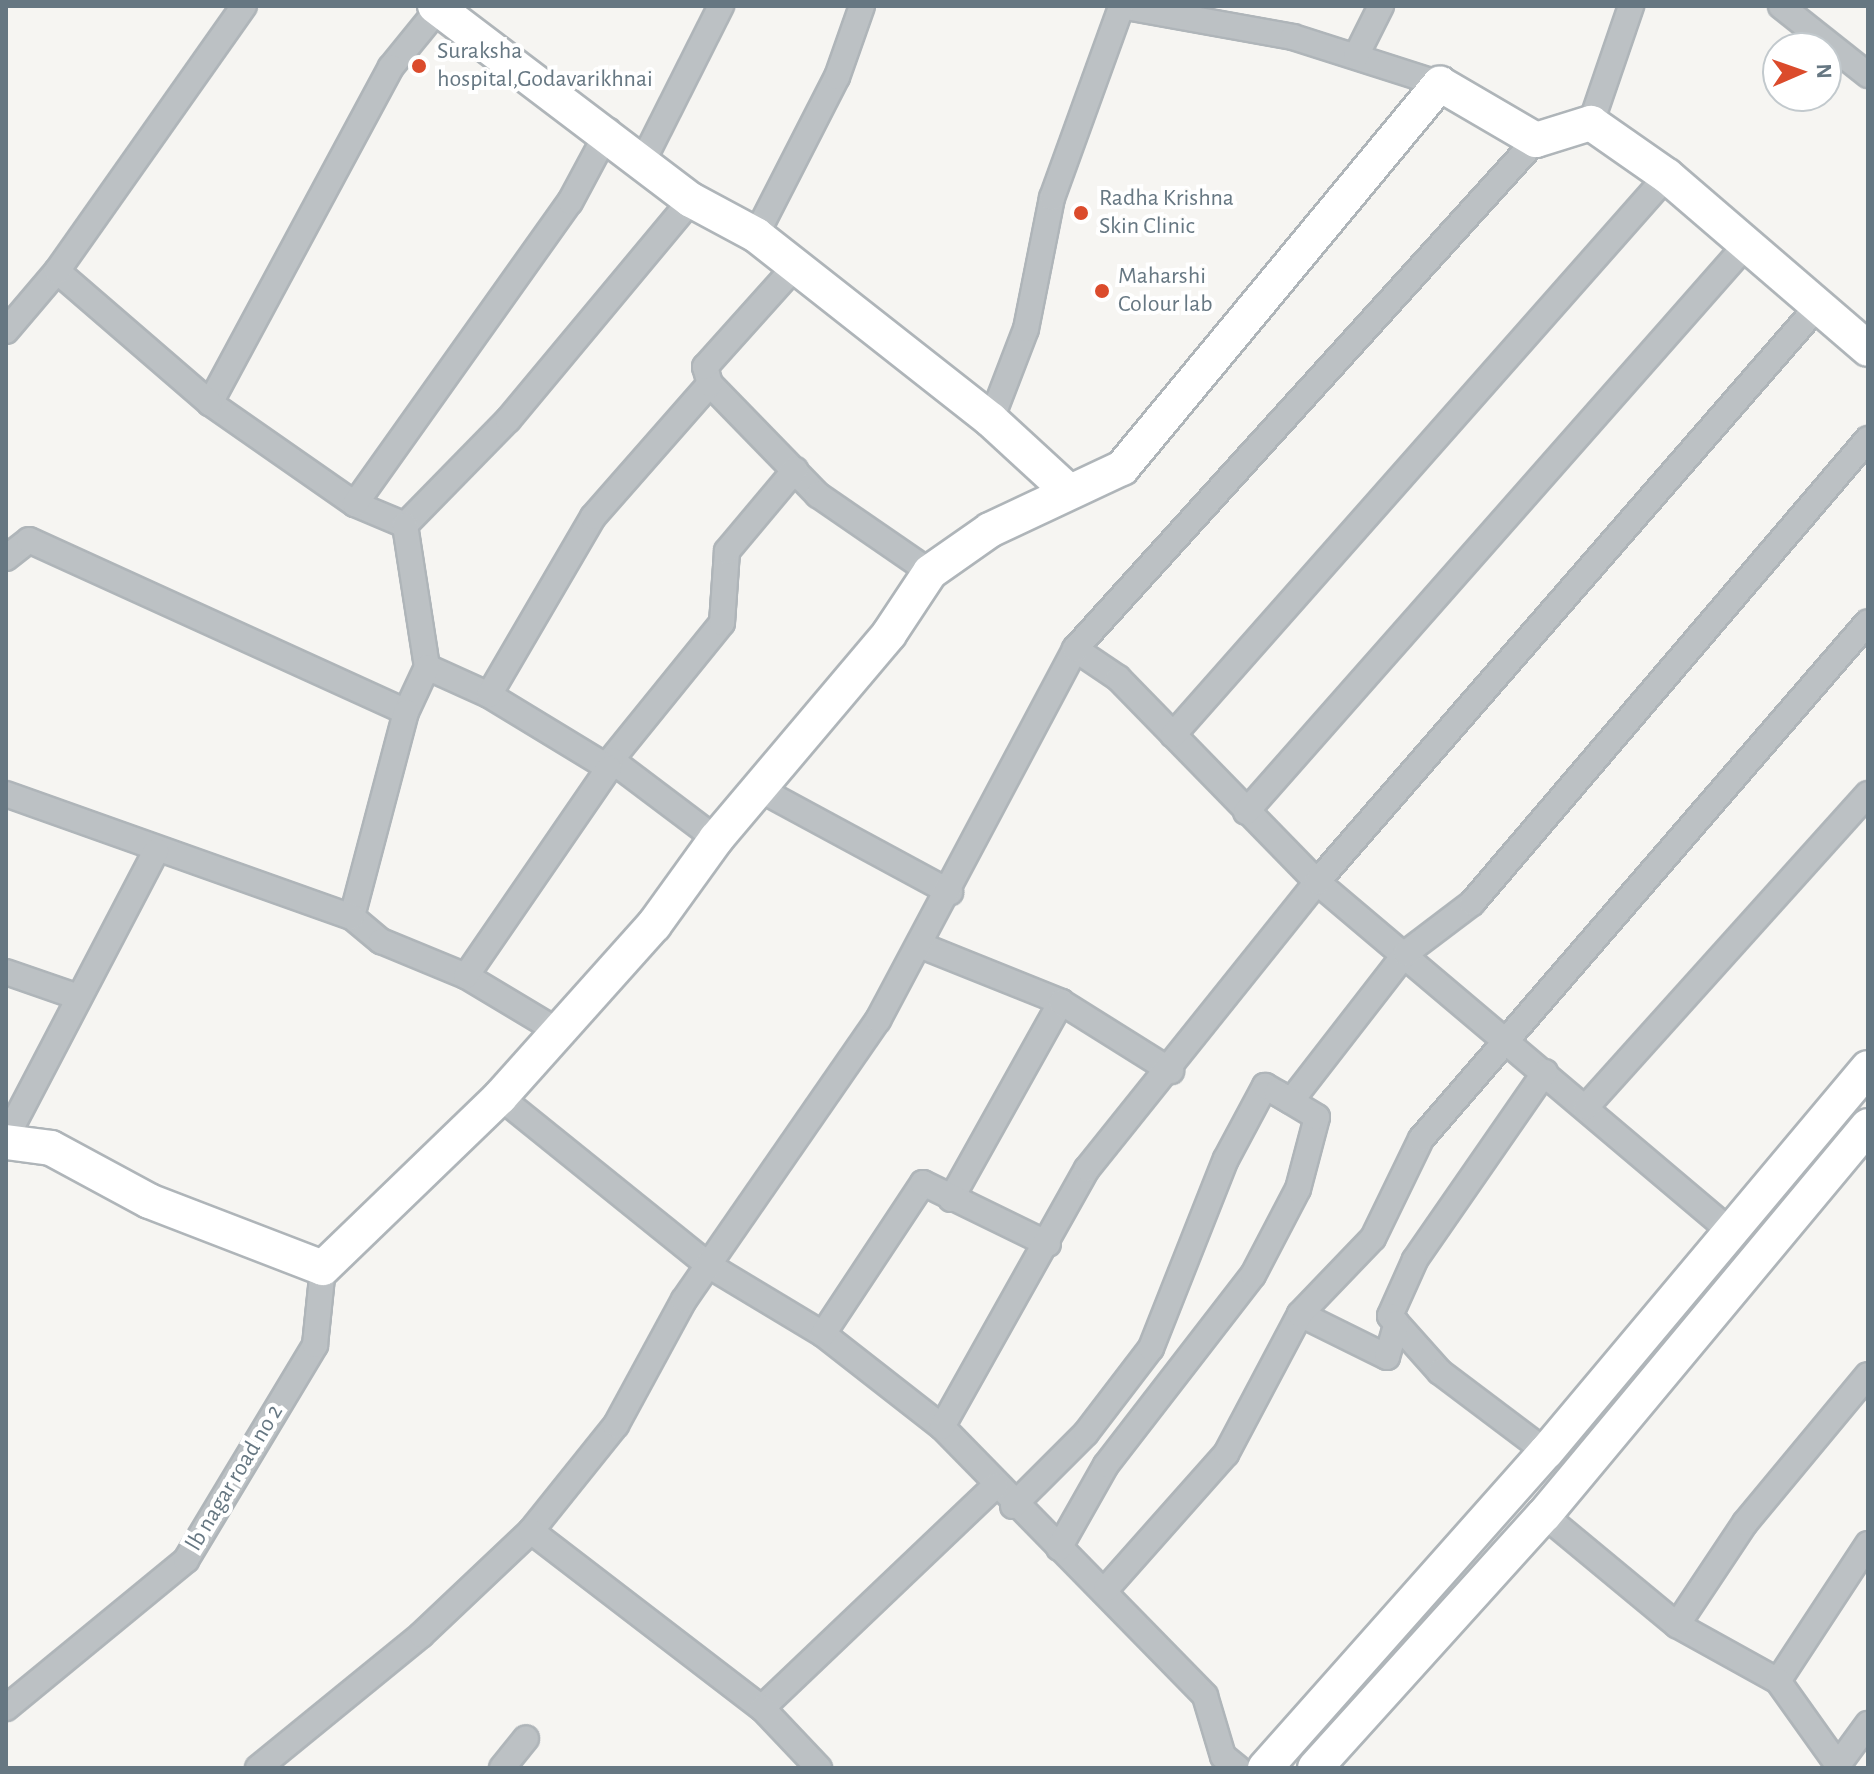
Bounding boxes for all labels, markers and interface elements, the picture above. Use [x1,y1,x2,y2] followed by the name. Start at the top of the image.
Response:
[1762,32,1842,112] north arrow
[437,38,653,94] place label: Suraksha hospital,Godavarikhnai
[408,55,430,77] marker: Suraksha hospital,Godavarikhnai
[1813,63,1835,79] text: N
[1099,185,1234,241] place label: Radha Krishna Skin Clinic
[1070,202,1092,224] marker: Radha Krishna Skin Clinic
[1118,263,1213,319] place label: Maharshi Colour lab
[1093,282,1111,300] marker: Maharshi Colour lab
[180,1400,290,1556] street label: lb nagar road no 2

